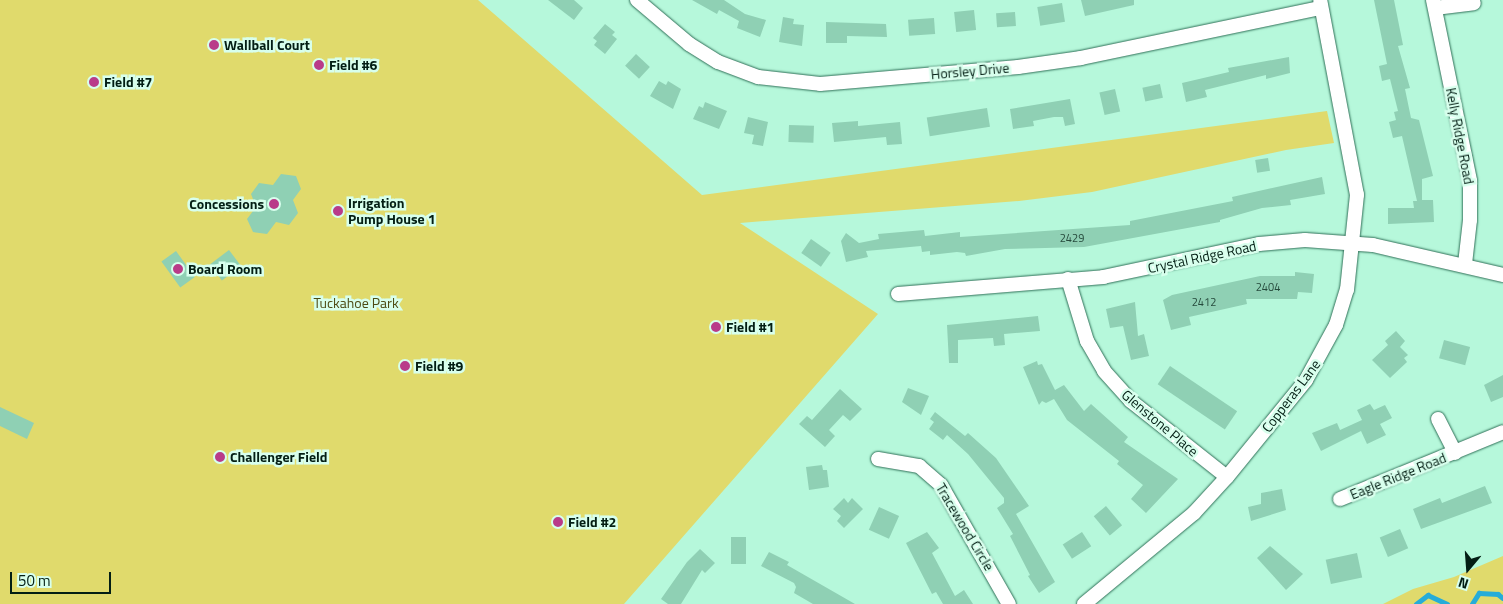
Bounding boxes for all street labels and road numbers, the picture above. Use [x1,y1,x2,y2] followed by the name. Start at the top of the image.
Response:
[930,59,1010,83] street label: Horsley Drive
[1442,86,1478,186] street label: Kelly Ridge Road
[1146,237,1258,277] street label: Crystal Ridge Road
[1258,356,1324,436] street label: Copperas Lane
[1118,386,1202,460] street label: Glenstone Place
[1348,449,1448,503] street label: Eagle Ridge Road
[932,480,998,574] street label: Tracewood Circle

